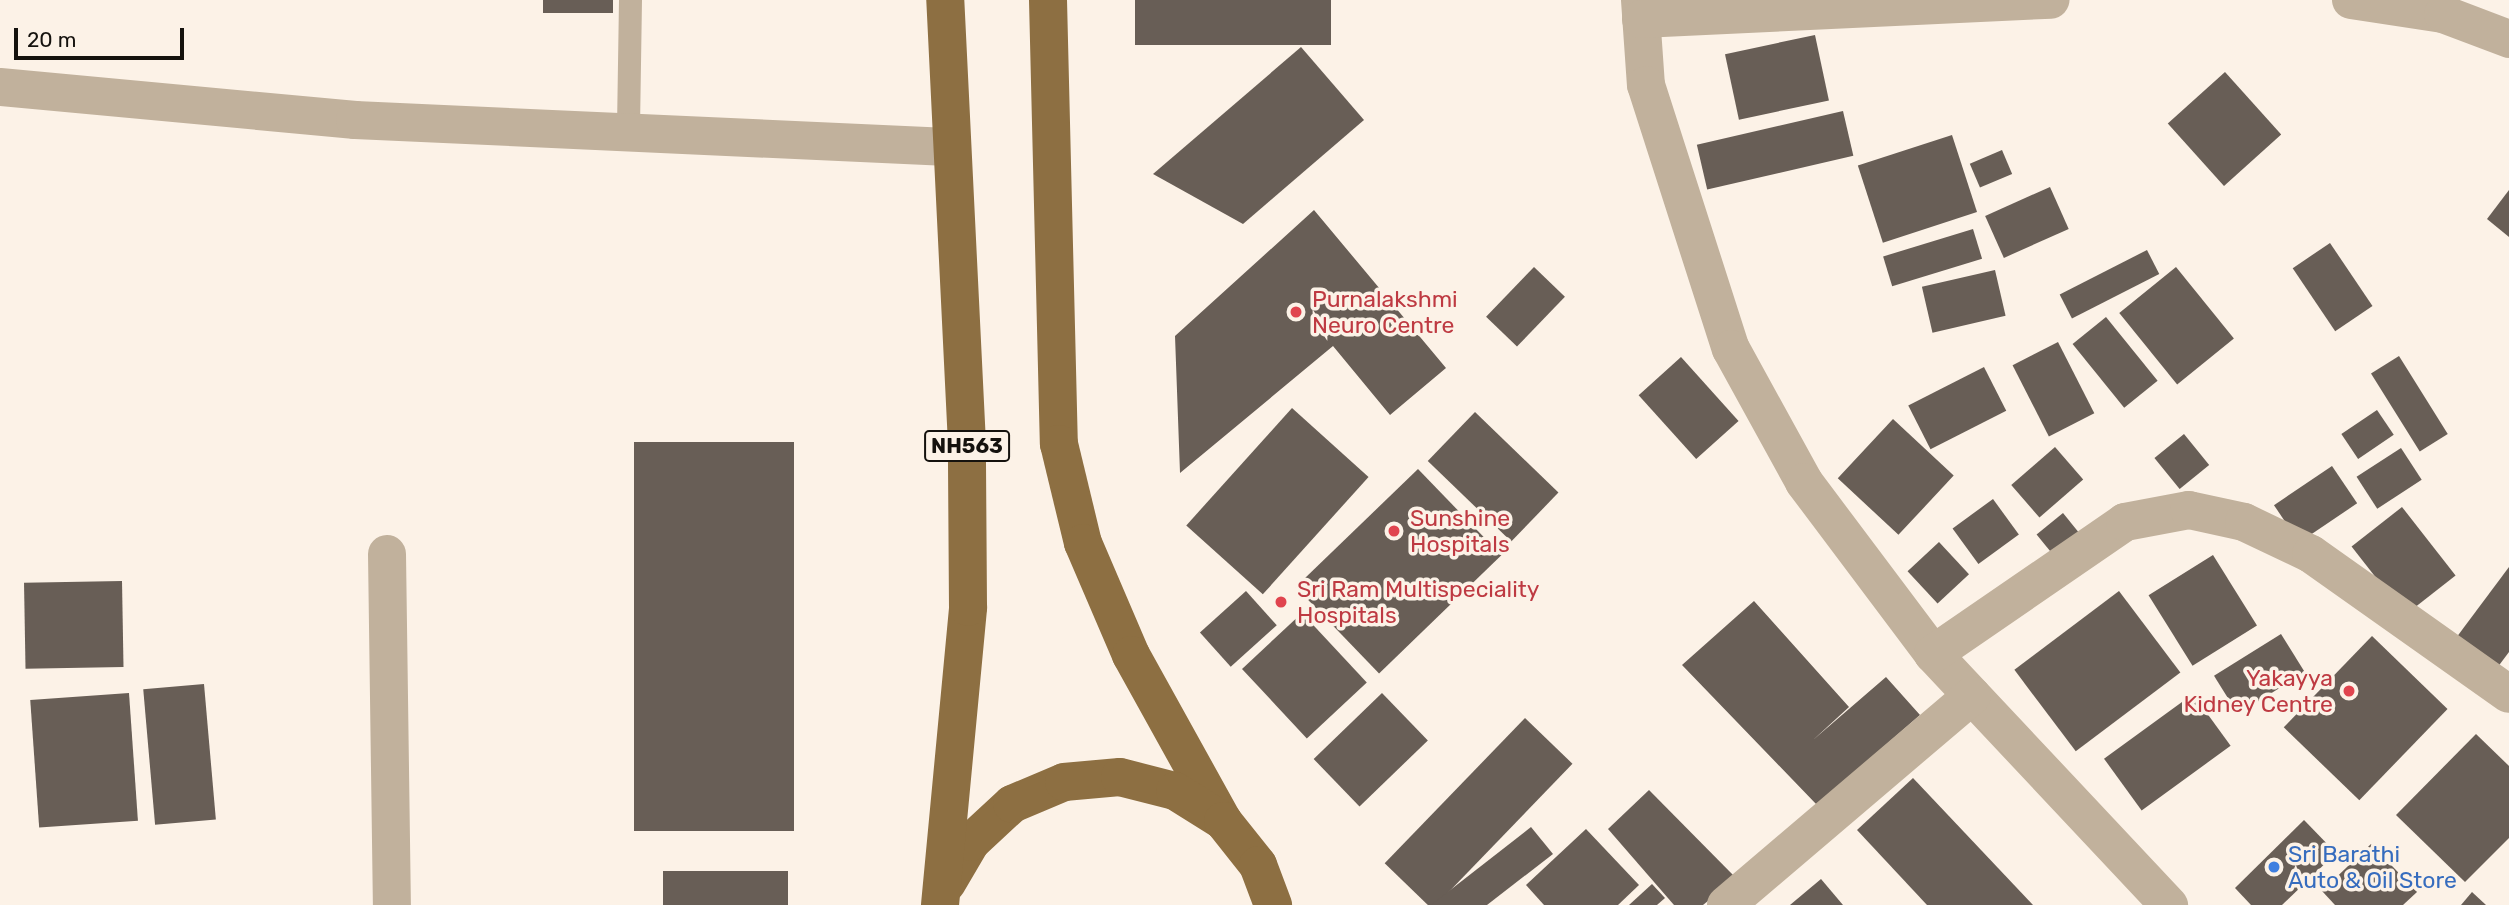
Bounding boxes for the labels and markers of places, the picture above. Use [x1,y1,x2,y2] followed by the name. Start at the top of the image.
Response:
[1312,285,1458,339] place label: Purnalakshmi Neuro Centre
[1286,302,1306,322] marker: Purnalakshmi Neuro Centre
[1410,504,1510,558] place label: Sunshine Hospitals
[1384,521,1404,541] marker: Sunshine Hospitals
[1297,575,1539,629] place label: Sri Ram Multispeciality Hospitals
[1271,592,1291,612] marker: Sri Ram Multispeciality Hospitals
[2183,664,2333,718] place label: Yakayya Kidney Centre
[2339,681,2359,701] marker: Yakayya Kidney Centre
[2288,840,2457,894] place label: Sri Barathi Auto & Oil Store
[2266,859,2282,875] marker: Sri Barathi Auto & Oil Store

